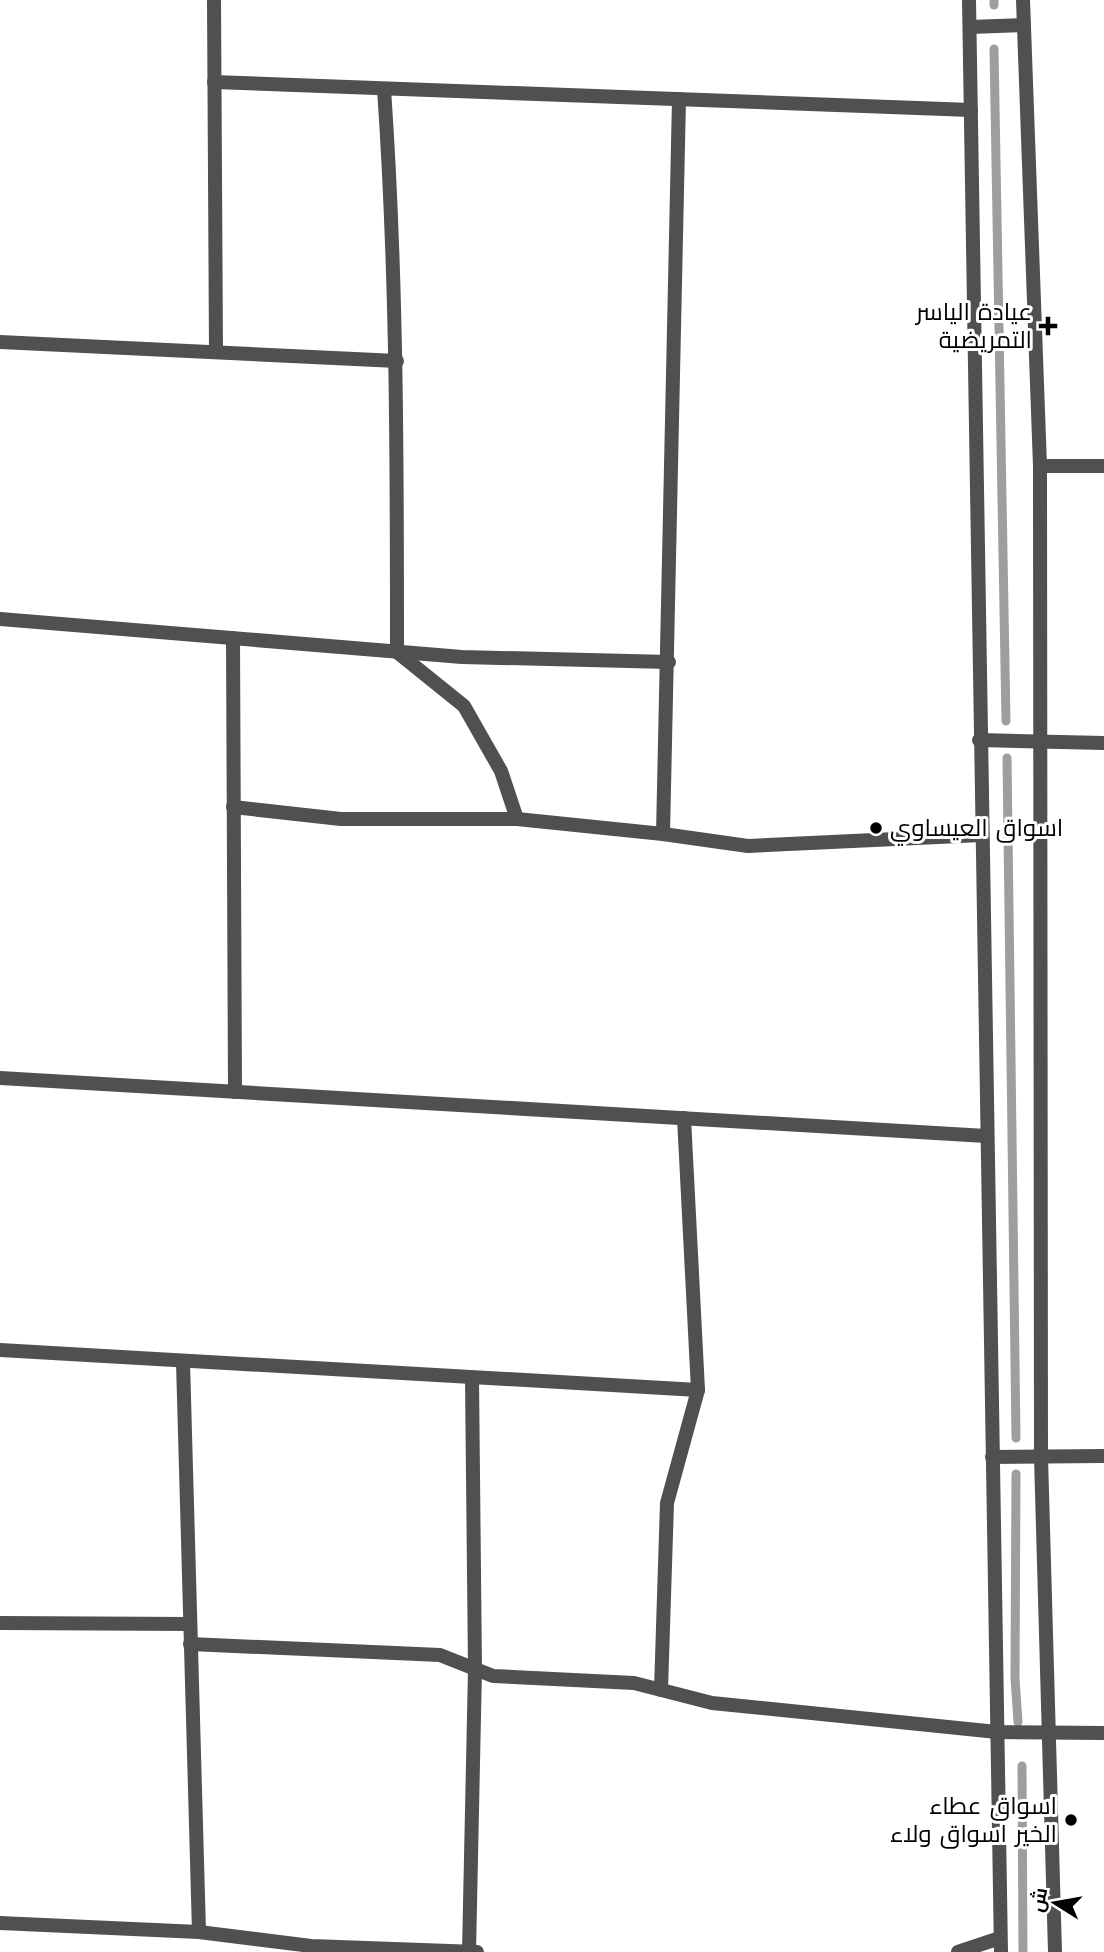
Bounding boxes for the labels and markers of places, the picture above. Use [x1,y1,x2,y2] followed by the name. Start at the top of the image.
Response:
[914,298,1032,354] place label: عيادة الياسر التمريضية
[1038,316,1058,336] marker: عيادة الياسر التمريضية
[890,814,1063,846] place label: اسواق العيساوي
[868,820,884,836] marker: اسواق العيساوي
[890,1792,1057,1849] place label: اسواق عطاء الخير اسواق ولاء
[1063,1812,1079,1828] marker: اسواق عطاء الخير اسواق ولاء

